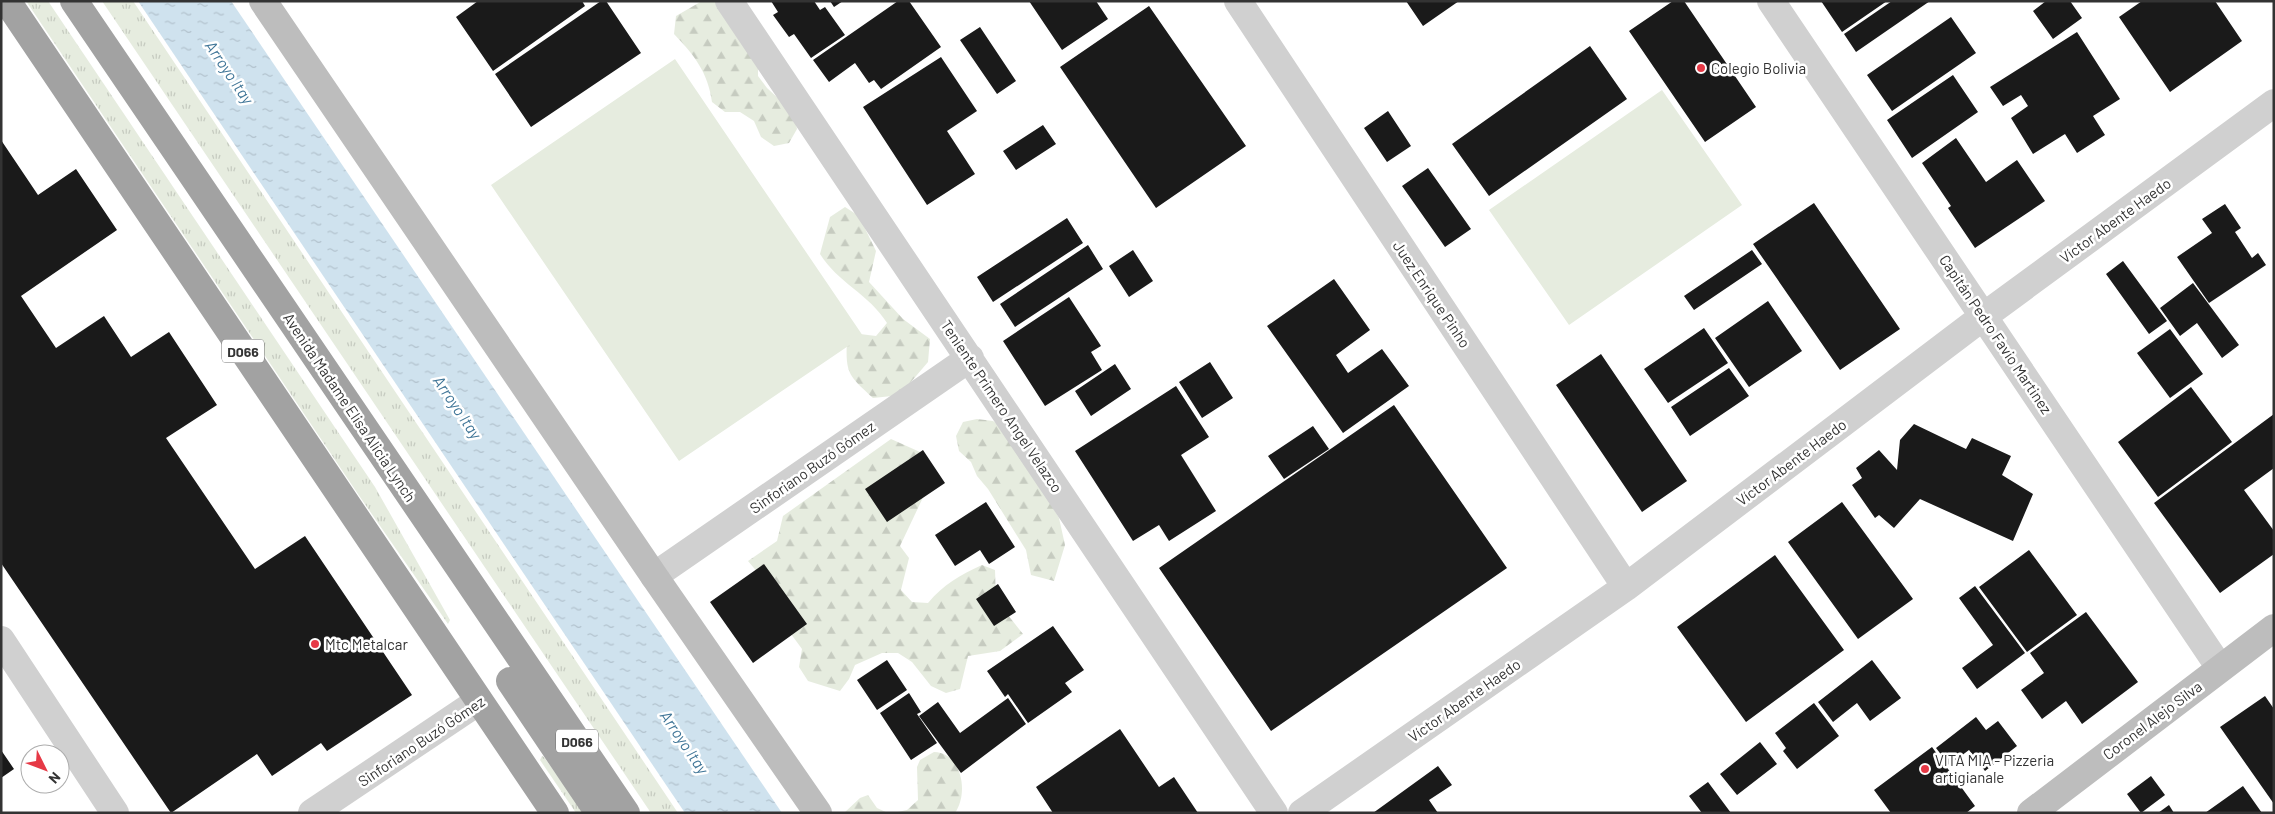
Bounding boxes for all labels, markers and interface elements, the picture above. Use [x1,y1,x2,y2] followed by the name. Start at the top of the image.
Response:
[202,37,259,108] water label: Arroyo Itay
[1711,59,1806,77] place label: Colegio Bolivia
[1695,62,1707,74] marker: Colegio Bolivia
[2056,174,2174,266] street label: Víctor Abente Haedo
[1390,237,1474,351] street label: Juez Enrique Pinho
[1936,251,2056,417] street label: Capitán Pedro Favio Martinez
[280,309,420,505] street label: Avenida Madame Elisa Alicia Lynch
[937,316,1067,496] street label: Teniente Primero Angel Velazco
[222,340,264,362] road number: D066
[430,372,487,443] water label: Arroyo Itay
[1732,415,1850,509] street label: Víctor Abente Haedo
[746,417,878,517] street label: Sinforiano Buzó Gómez
[325,635,408,653] place label: Mtc Metalcar
[309,638,321,650] marker: Mtc Metalcar
[1404,654,1524,746] street label: Víctor Abente Haedo
[2099,677,2205,763] street label: Coronel Alejo Silva
[354,692,488,790] street label: Sinforiano Buzó Gómez
[657,707,714,778] water label: Arroyo Itay
[556,729,598,752] road number: D066
[20,744,70,794] north arrow
[1935,751,2054,786] place label: VITA MIA - Pizzeria artigianale
[1919,763,1931,775] marker: VITA MIA - Pizzeria artigianale
[46,769,64,787] text: N

